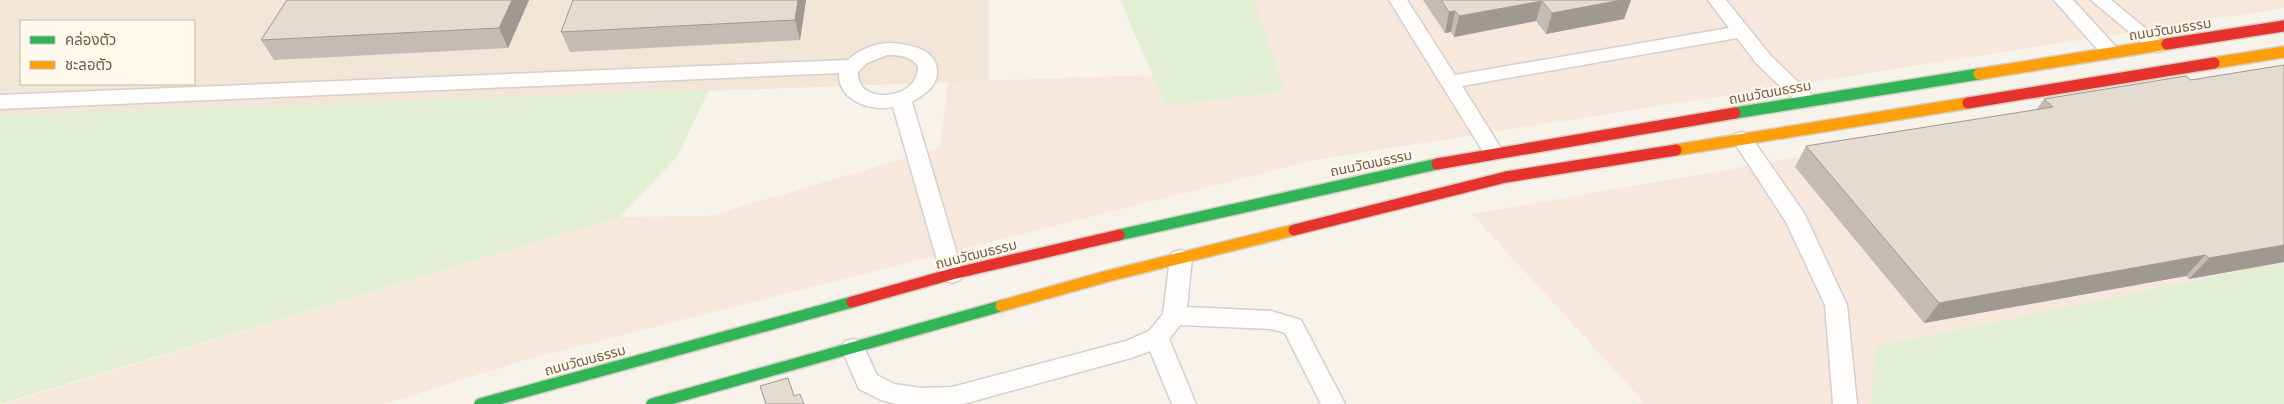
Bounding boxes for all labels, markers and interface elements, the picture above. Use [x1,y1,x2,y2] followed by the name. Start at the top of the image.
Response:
[2127,15,2213,44] street label: ถนนวัฒนธรรม
[20,20,195,85] legend
[65,31,116,50] text: คล่องตัว
[65,56,112,75] text: ชะลอตัว
[1727,77,1813,108] street label: ถนนวัฒนธรรม
[1328,146,1414,180] street label: ถนนวัฒนธรรม
[934,236,1019,273] street label: ถนนวัฒนธรรม
[543,341,628,380] street label: ถนนวัฒนธรรม

